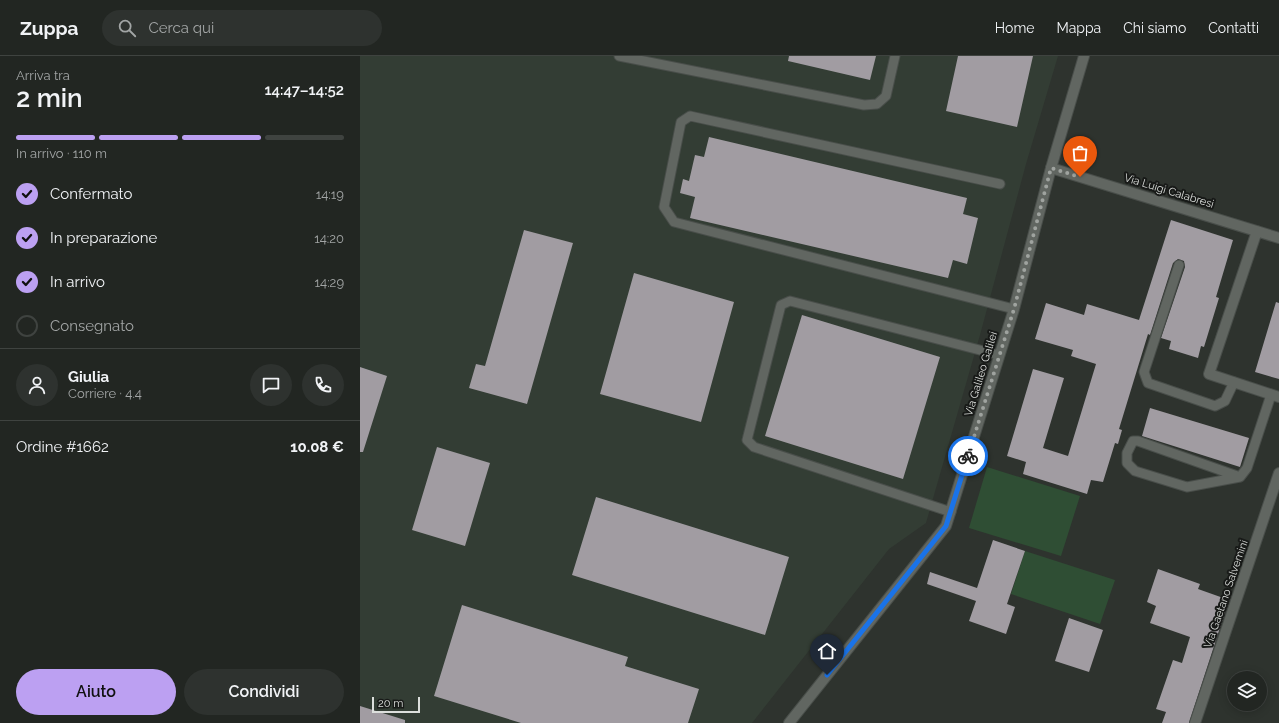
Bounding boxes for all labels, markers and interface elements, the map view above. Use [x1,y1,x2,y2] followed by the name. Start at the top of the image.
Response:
[102,10,382,46] search box
[20,17,78,39] text: Zuppa
[116,17,138,39] icon: search
[148,19,214,37] text: Cerca qui
[995,20,1034,36] text: Home
[1056,20,1101,36] text: Mappa
[1123,20,1186,36] text: Chi siamo
[1208,20,1259,36] text: Contatti
[16,68,70,83] text: Arriva tra
[265,81,344,99] text: 14:47–14:52
[16,83,83,113] text: 2 min
[1063,136,1097,177] pin
[1069,142,1091,164] icon: bag
[16,146,107,161] text: In arrivo · 110 m
[1123,171,1215,211] street label: Via Luigi Calabresi
[16,183,38,205] icon: check
[50,185,132,203] text: Confermato
[316,187,344,202] text: 14:19
[16,227,38,249] icon: check
[50,229,157,247] text: In preparazione
[314,231,344,246] text: 14:20
[16,271,38,293] icon: check
[50,273,105,291] text: In arrivo
[315,275,344,290] text: 14:29
[50,317,134,335] text: Consegnato
[962,330,1000,418] street label: Via Galileo Galilei
[16,364,58,406] button: person
[250,364,292,406] button: chat
[302,364,344,406] button: phone
[68,368,109,386] text: Giulia
[68,386,142,401] text: Corriere · 4.4
[948,436,988,476] courier
[16,438,109,456] text: Ordine #1662
[290,438,344,456] text: 10.08 €
[957,445,979,467] icon: bike
[1201,538,1251,650] street label: Via Gaetano Salvemini
[810,634,844,675] pin
[816,640,838,662] icon: home
[16,669,176,715] button: Aiuto
[184,669,344,715] button: Condividi
[1227,671,1267,711] map controls
[1227,671,1267,711] button: layers
[372,695,420,714] scale bar
[378,697,403,710] text: 20 m

